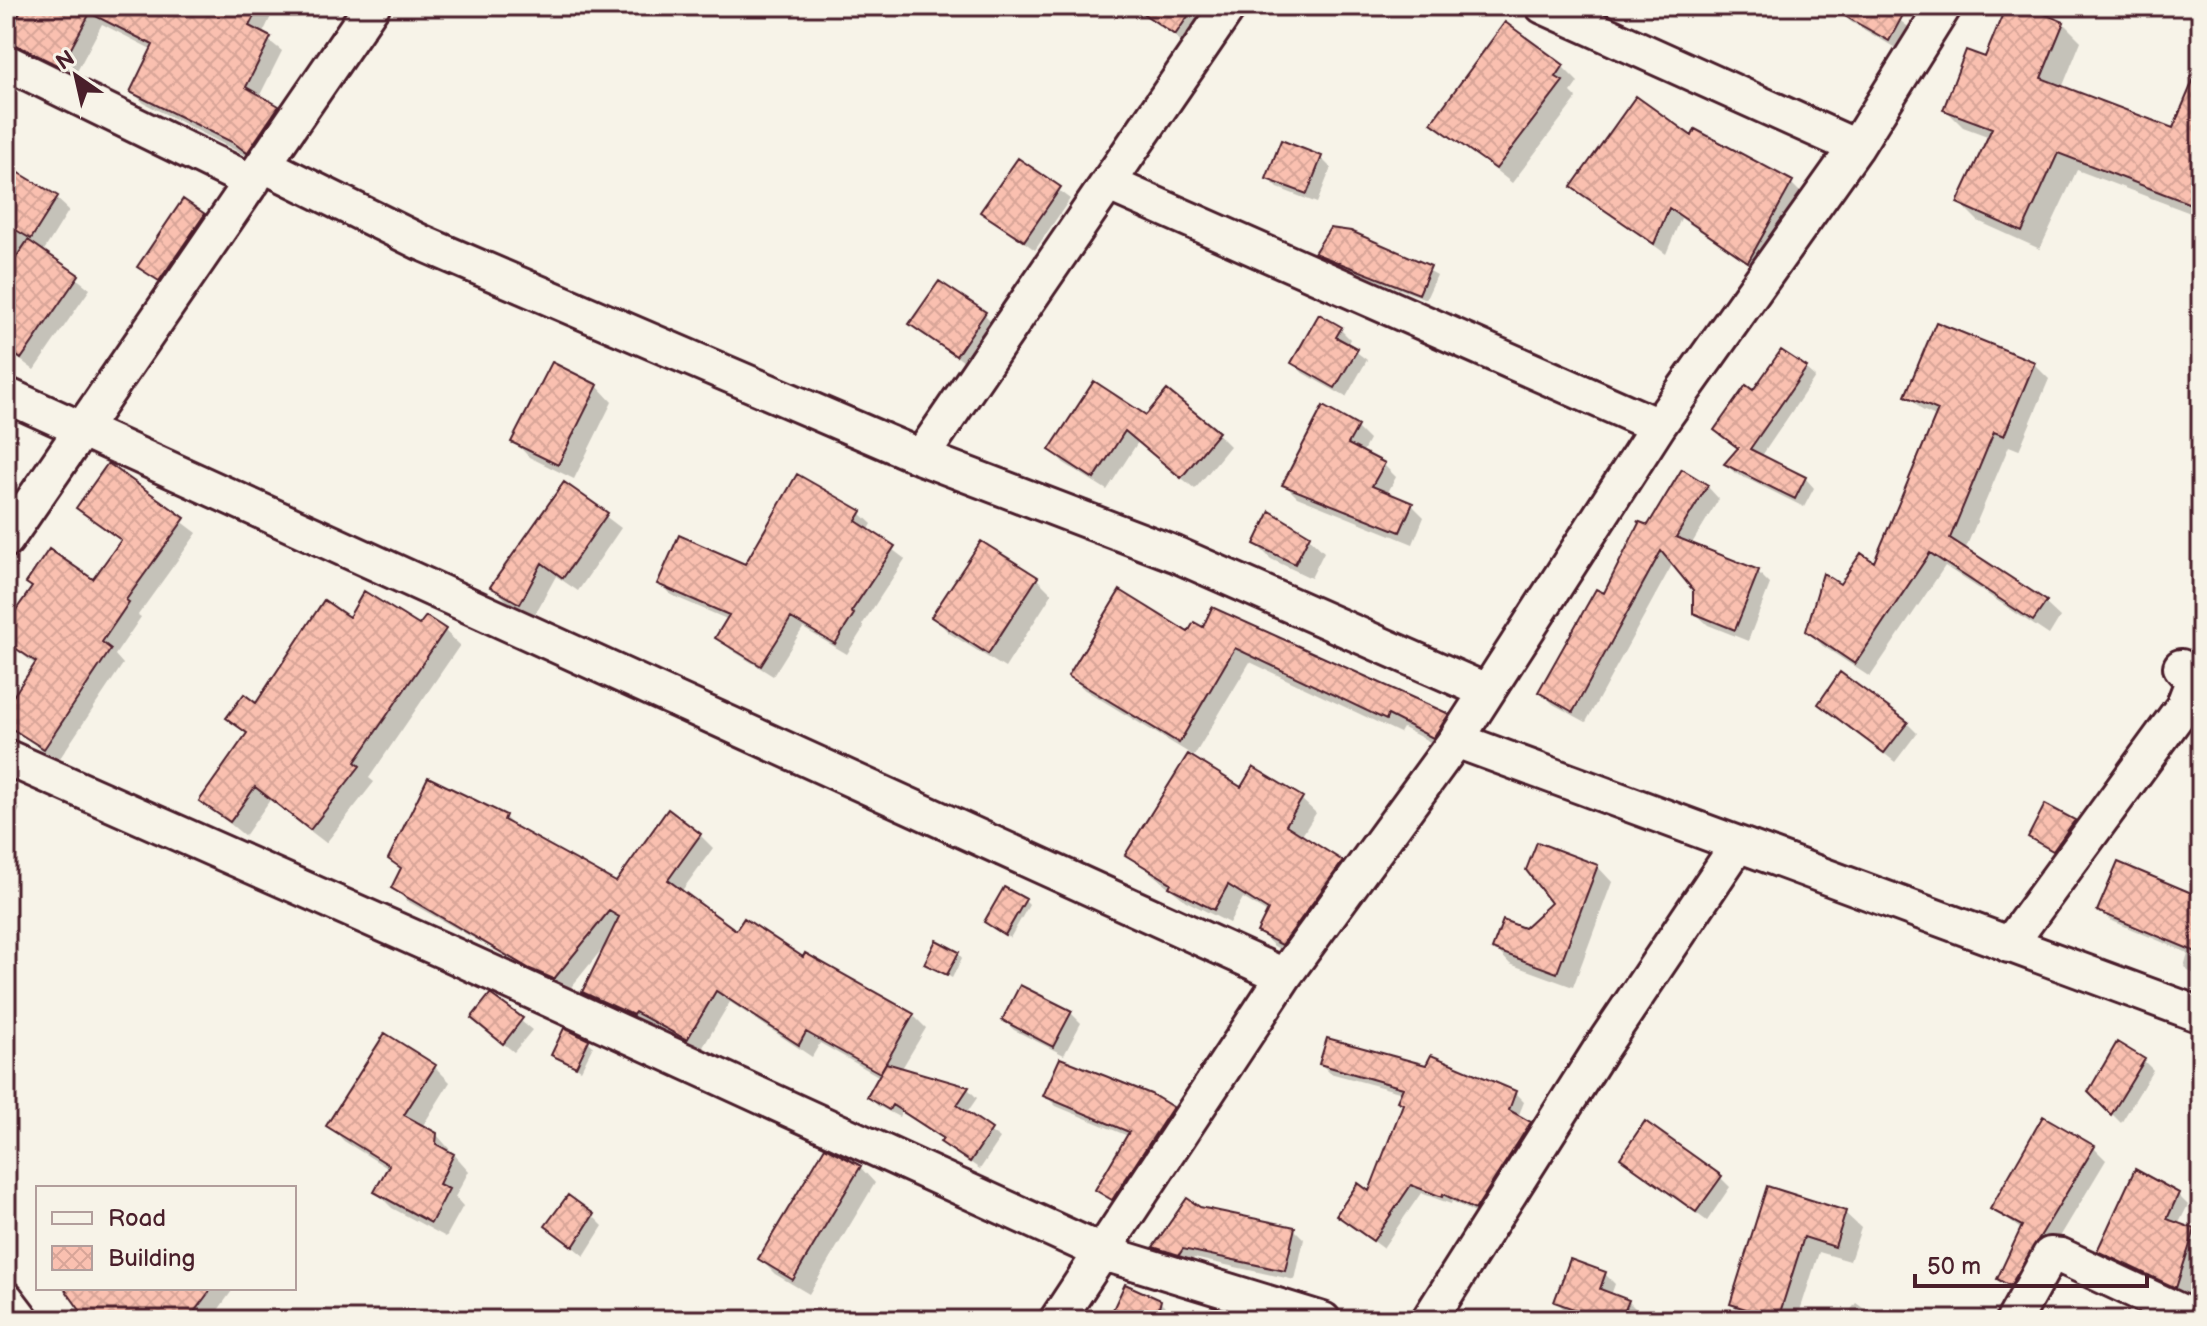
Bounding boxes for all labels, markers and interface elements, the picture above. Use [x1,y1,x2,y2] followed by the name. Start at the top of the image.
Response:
[36,36,116,116] north arrow
[51,45,80,76] text: N
[36,1186,296,1290] legend
[108,1204,166,1233] text: Road
[1915,1238,2147,1288] scale bar
[108,1244,195,1273] text: Building
[1927,1252,1981,1281] text: 50 m

